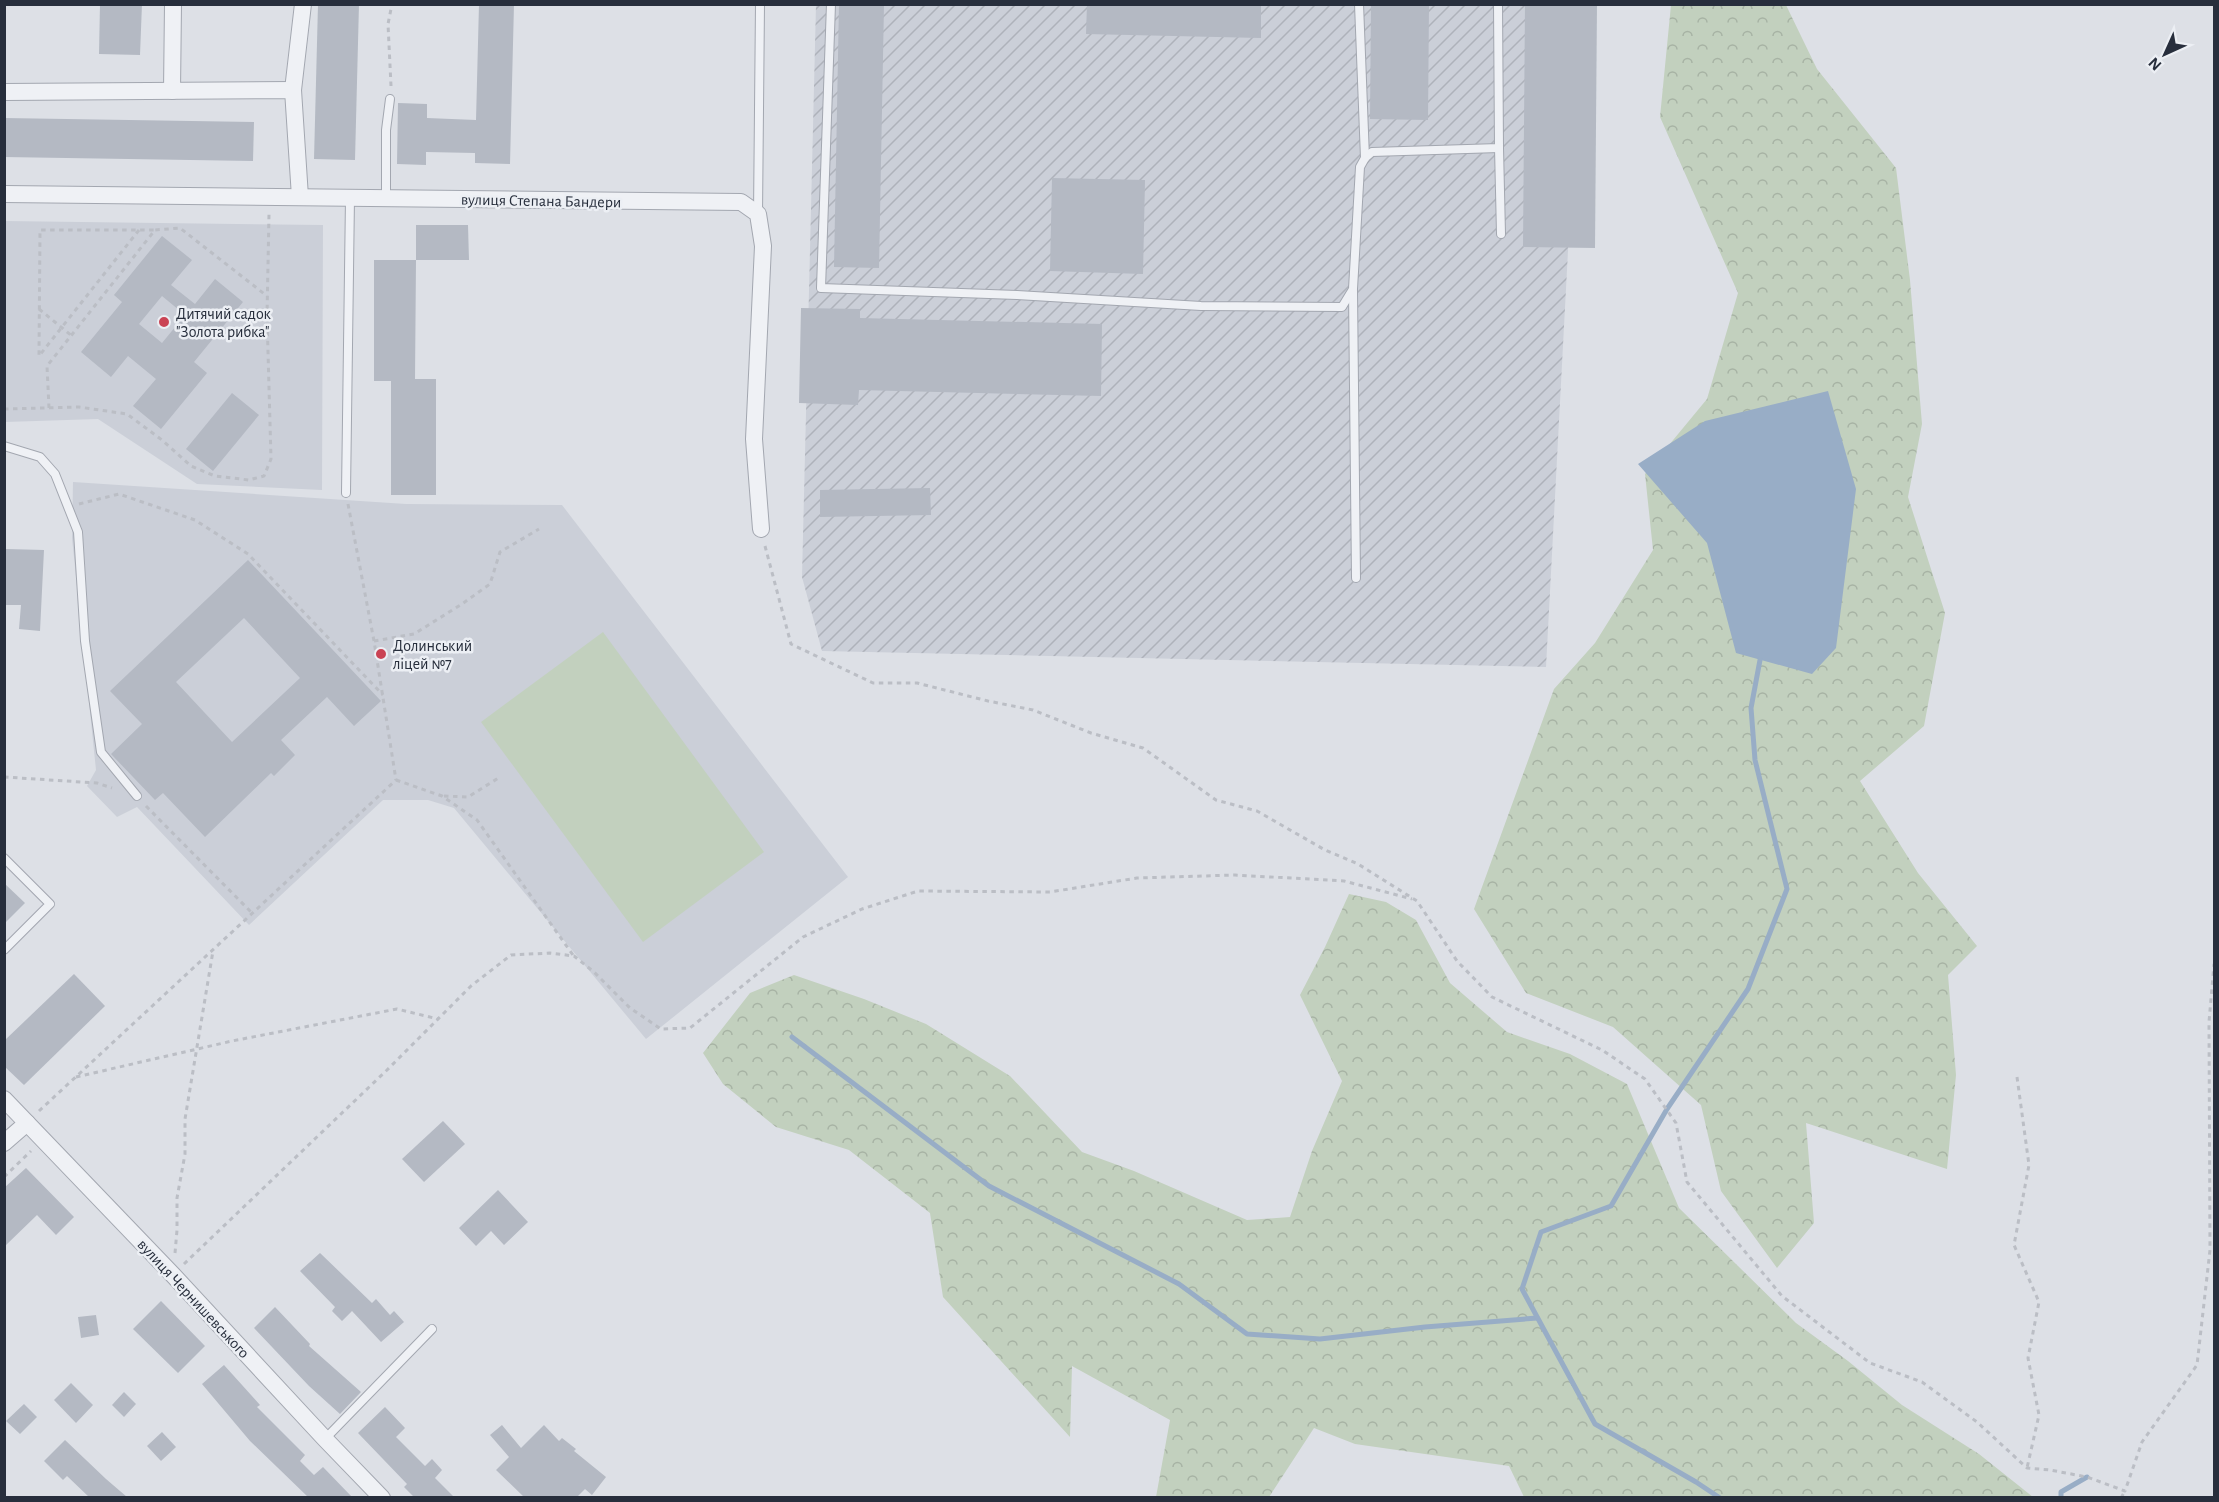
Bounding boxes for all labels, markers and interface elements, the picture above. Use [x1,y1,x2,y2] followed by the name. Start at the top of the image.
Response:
[2135,24,2195,84] north arrow
[2146,54,2165,73] text: N
[461,192,621,211] street label: вулиця Степана Бандери
[176,306,272,340] place label: Дитячий садок "Золота рибка"
[157,315,171,329] marker: Дитячий садок "Золота рибка"
[393,638,472,672] place label: Долинський ліцей №7
[374,647,388,661] marker: Долинський ліцей №7
[134,1236,252,1362] street label: вулиця Чернишевського

